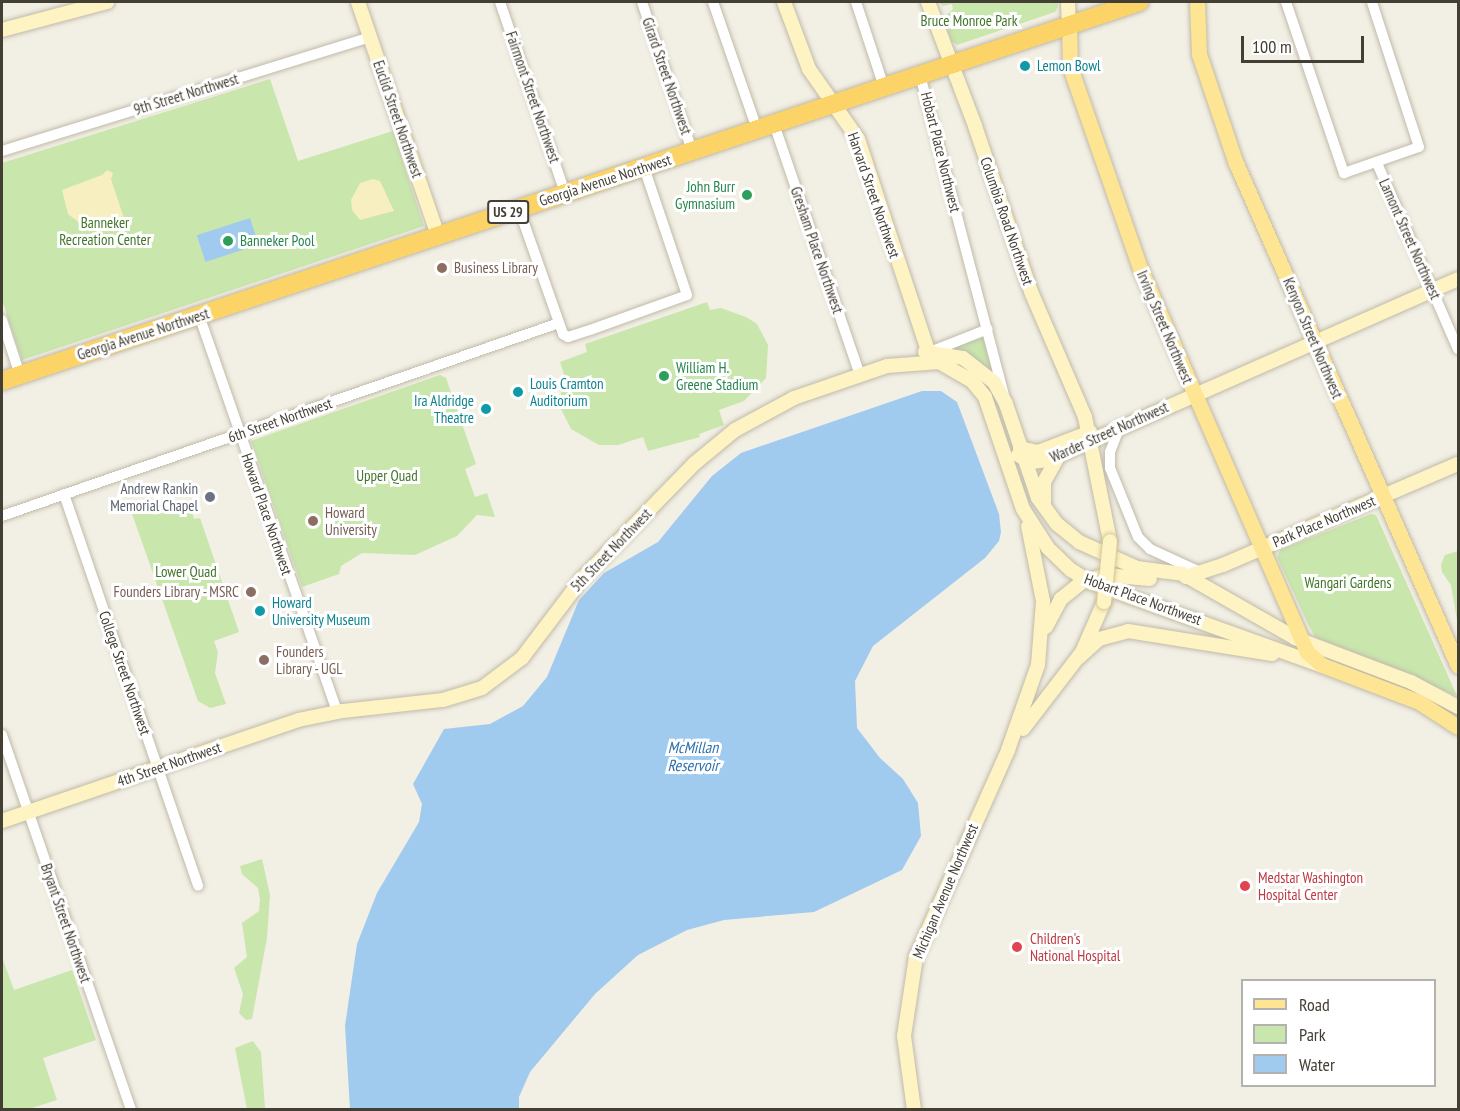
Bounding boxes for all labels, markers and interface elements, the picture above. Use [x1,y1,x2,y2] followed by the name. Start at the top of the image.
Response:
[920,12,1018,30] park label: Bruce Monroe Park
[639,15,695,137] street label: Girard Street Northwest
[1244,24,1367,62] scale bar
[502,29,564,165] street label: Fairmont Street Northwest
[1252,35,1292,58] text: 100 m
[1037,57,1101,75] place label: Lemon Bowl
[370,58,426,180] street label: Euclid Street Northwest
[1018,59,1032,73] marker: Lemon Bowl
[131,69,241,119] street label: 9th Street Northwest
[917,90,965,214] street label: Hobart Place Northwest
[844,130,904,260] street label: Harvard Street Northwest
[537,150,673,210] street label: Georgia Avenue Northwest
[977,155,1037,287] street label: Columbia Road Northwest
[1375,176,1445,302] street label: Lamont Street Northwest
[675,177,735,212] place label: John Burr Gymnasium
[787,184,847,316] street label: Gresham Place Northwest
[740,188,754,202] marker: John Burr Gymnasium
[487,201,529,223] road number: US 29
[59,213,151,248] park label: Banneker Recreation Center
[240,232,314,250] place label: Banneker Pool
[221,234,235,248] marker: Banneker Pool
[454,259,538,277] place label: Business Library
[435,261,449,275] marker: Business Library
[1133,268,1197,386] street label: Irving Street Northwest
[1279,275,1347,401] street label: Kenyon Street Northwest
[75,304,211,364] street label: Georgia Avenue Northwest
[676,358,758,393] place label: William H. Greene Stadium
[657,369,671,383] marker: William H. Greene Stadium
[530,374,604,409] place label: Louis Cramton Auditorium
[511,385,525,399] marker: Louis Cramton Auditorium
[414,391,474,426] place label: Ira Aldridge Theatre
[226,394,334,446] street label: 6th Street Northwest
[1047,398,1171,466] street label: Warder Street Northwest
[479,402,493,416] marker: Ira Aldridge Theatre
[238,451,296,577] street label: Howard Place Northwest
[356,467,418,485] park label: Upper Quad
[110,479,198,514] place label: Andrew Rankin Memorial Chapel
[203,490,217,504] marker: Andrew Rankin Memorial Chapel
[1270,491,1378,551] street label: Park Place Northwest
[325,503,377,538] place label: Howard University
[567,505,655,595] street label: 5th Street Northwest
[306,514,320,528] marker: Howard University
[155,563,217,581] park label: Lower Quad
[1082,569,1204,629] street label: Hobart Place Northwest
[1304,574,1392,592] park label: Wangari Gardens
[112,583,239,601] place label: Founders Library - MSRC
[244,585,258,599] marker: Founders Library - MSRC
[272,593,371,628] place label: Howard University Museum
[253,604,267,618] marker: Howard University Museum
[95,609,155,737] street label: College Street Northwest
[276,642,344,677] place label: Founders Library - UGL
[257,653,271,667] marker: Founders Library - UGL
[667,737,719,775] water label: McMillan Reservoir
[115,738,223,790] street label: 4th Street Northwest
[908,821,982,961] street label: Michigan Avenue Northwest
[37,861,95,985] street label: Bryant Street Northwest
[1258,868,1363,903] place label: Medstar Washington Hospital Center
[1236,877,1254,895] marker: Medstar Washington Hospital Center
[1030,929,1120,964] place label: Children's National Hospital
[1008,938,1026,956] marker: Children's National Hospital
[1241,979,1436,1087] legend
[1299,993,1330,1016] text: Road
[1299,1023,1326,1046] text: Park
[1299,1053,1335,1076] text: Water

